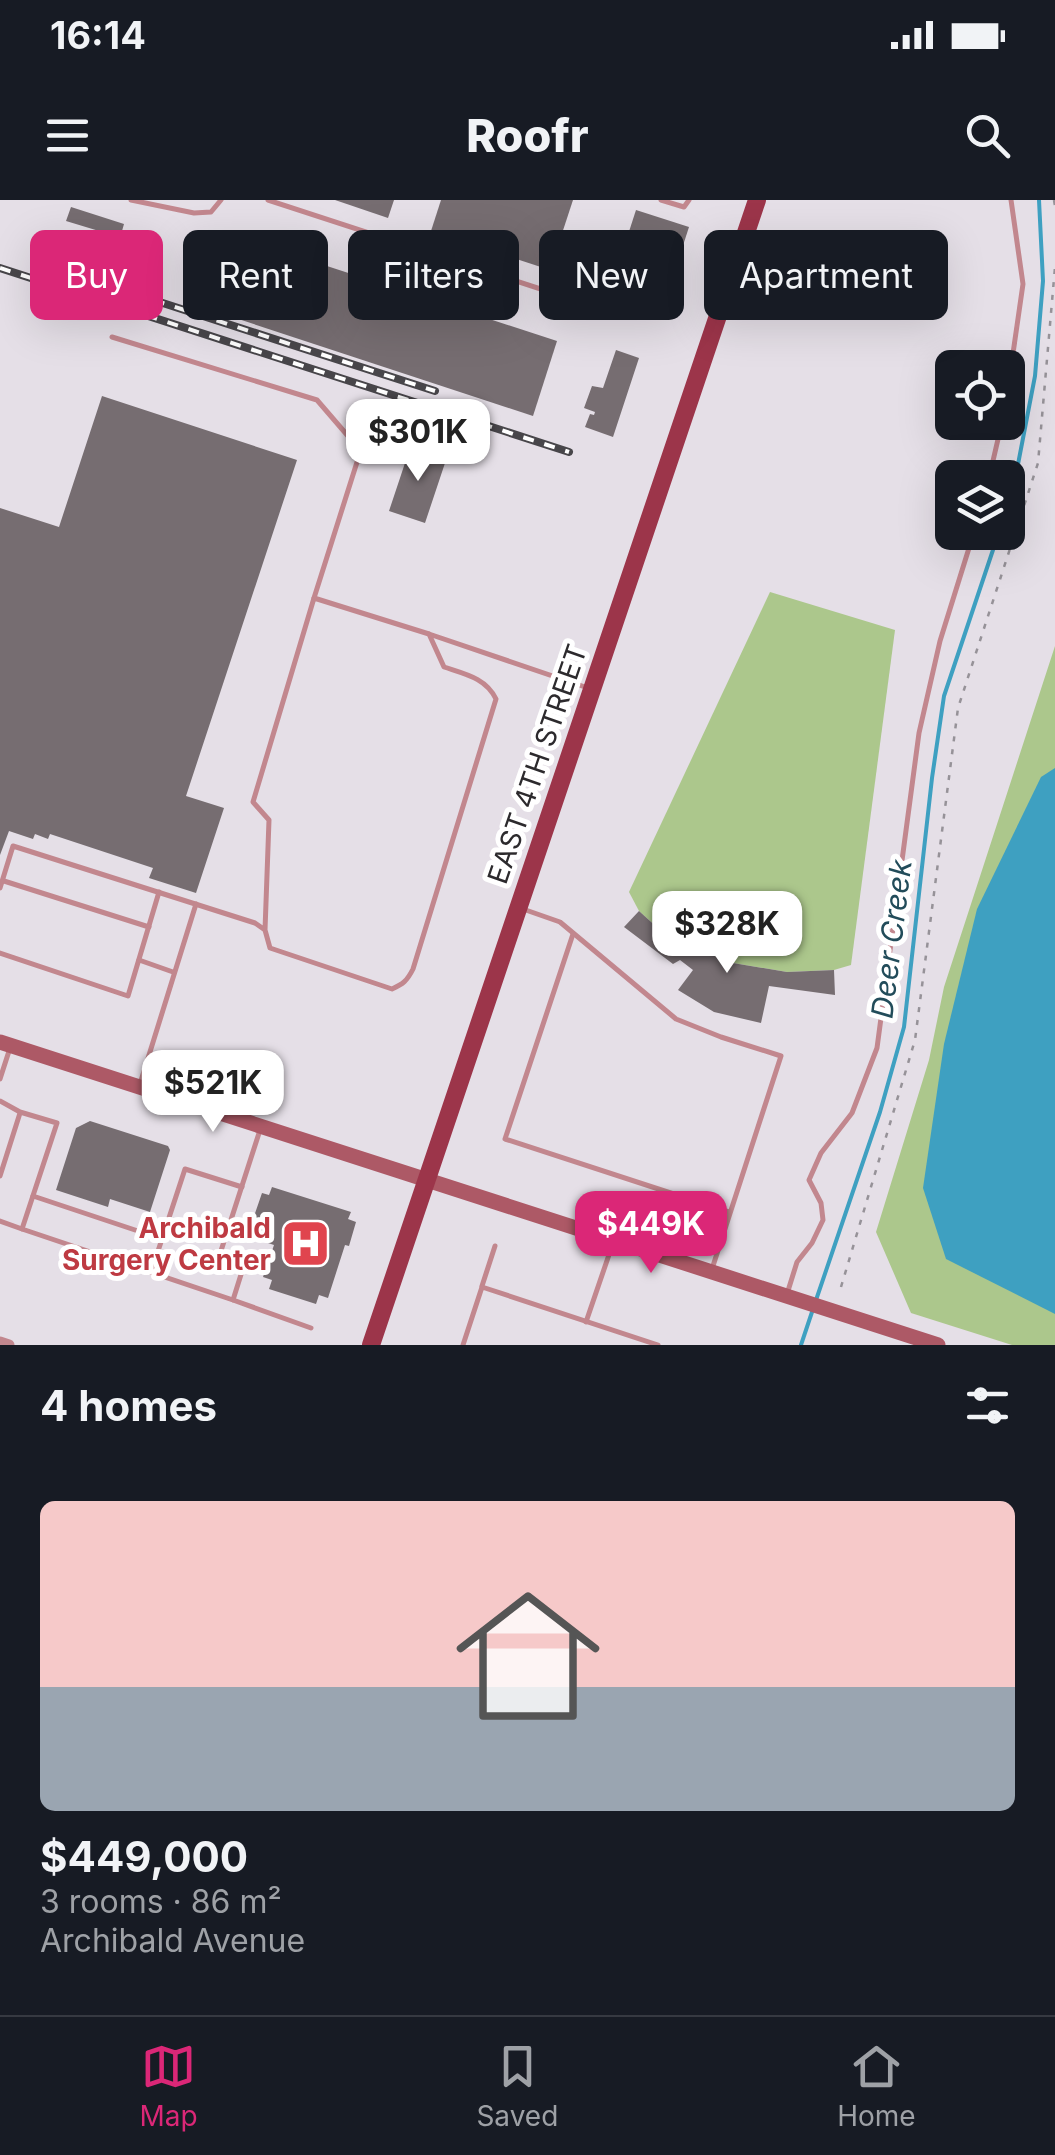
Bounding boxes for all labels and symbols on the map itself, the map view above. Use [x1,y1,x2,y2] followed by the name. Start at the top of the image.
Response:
[348,399,488,484] pin: $301K
[480,640,594,888] street label: EAST 4TH STREET
[863,857,919,1020] water label: Deer Creek
[657,891,797,976] pin: $328K
[143,1050,283,1135] pin: $521K
[581,1191,721,1276] pin: $449K
[62,1211,271,1277] place label: Archibald Surgery Center
[280,1218,332,1270] hospital icon: Archibald Surgery Center

